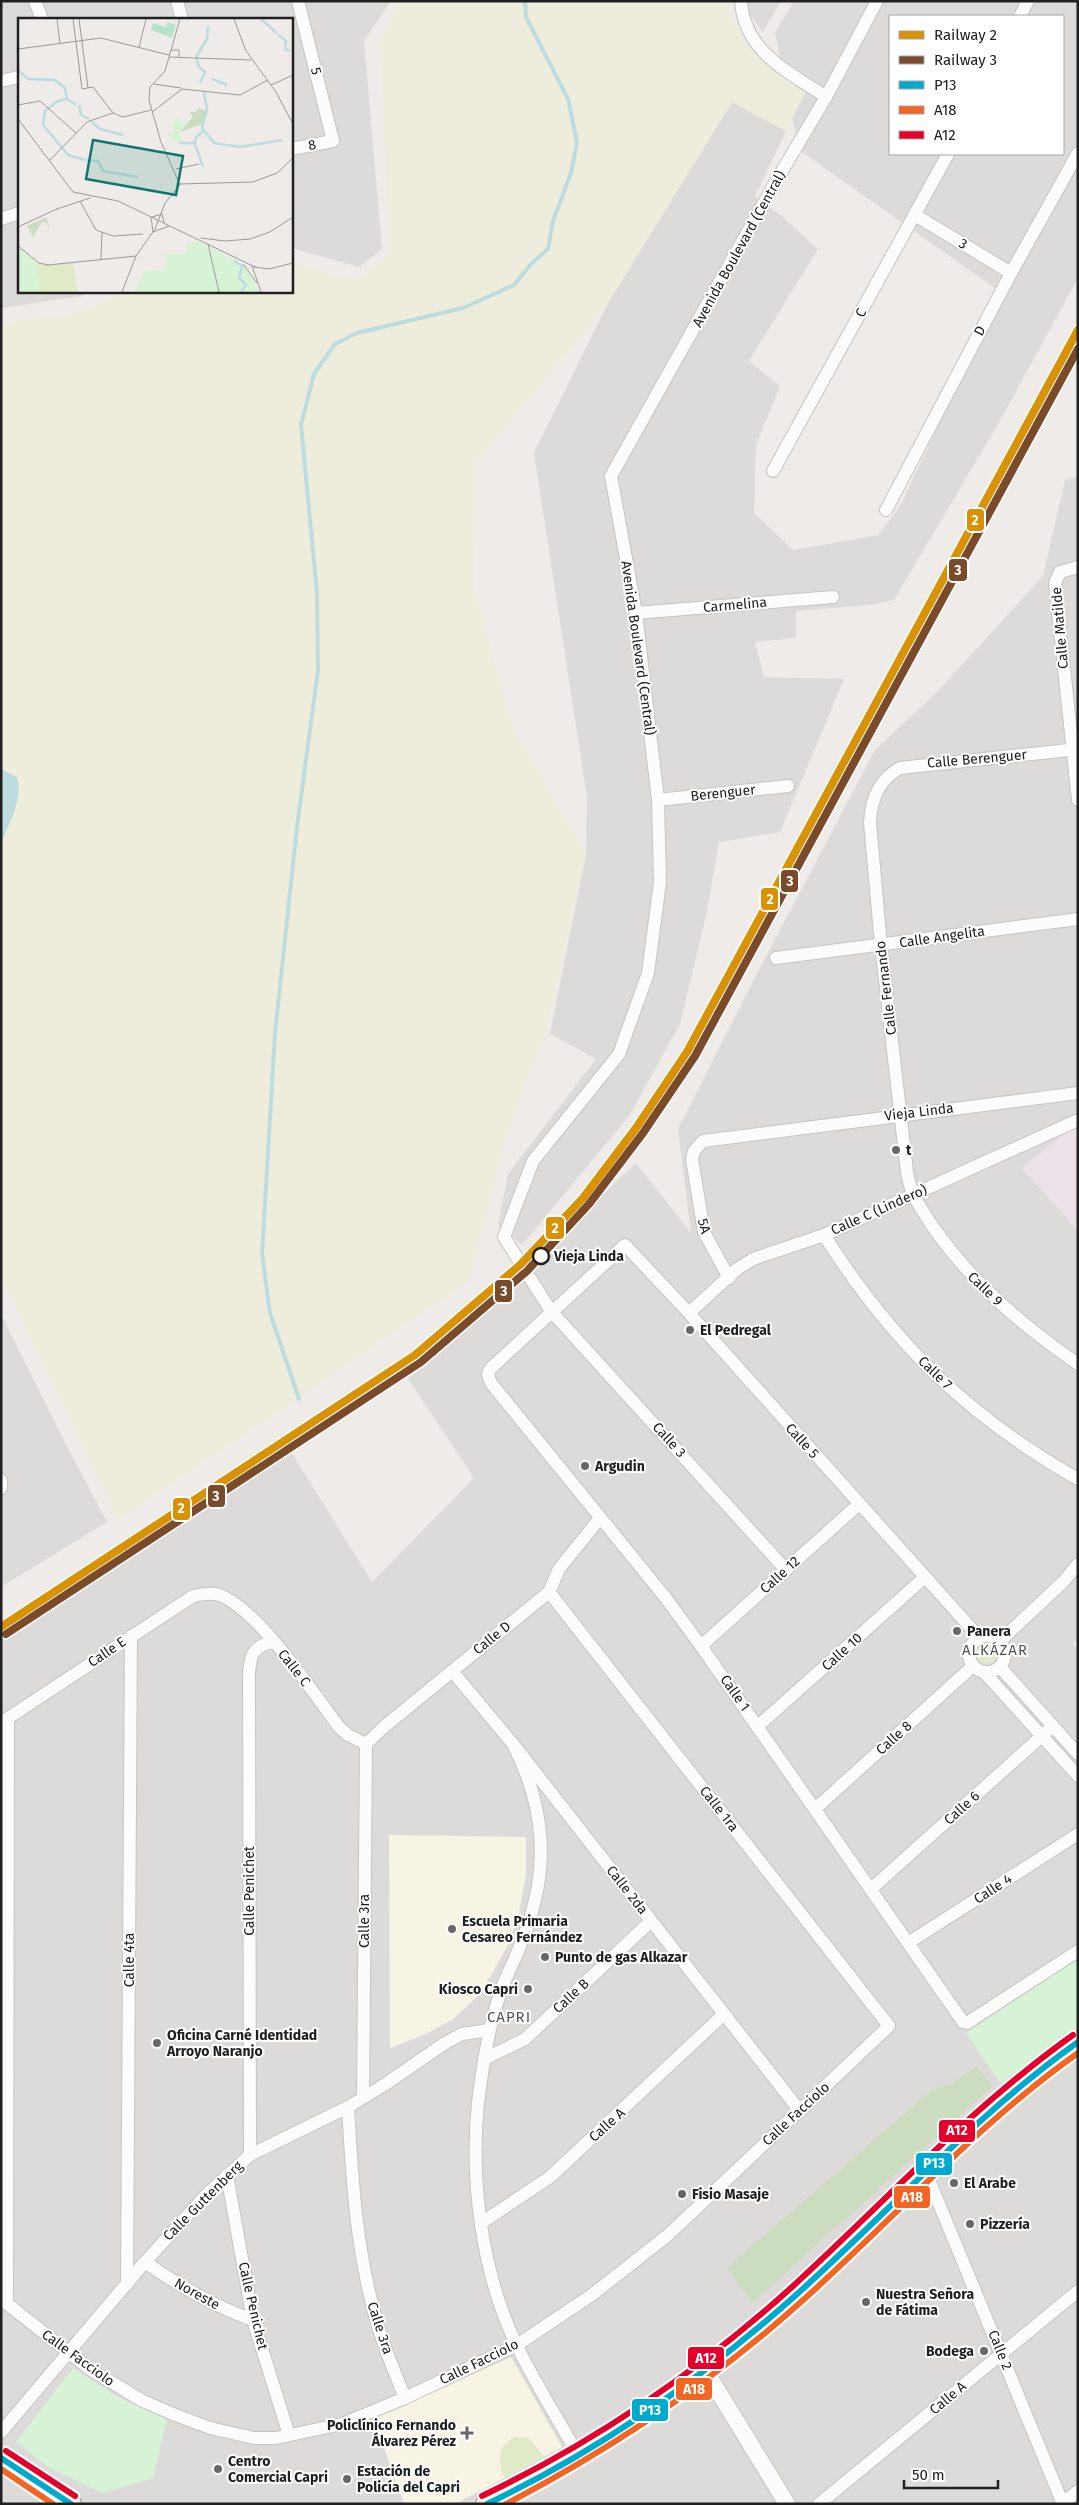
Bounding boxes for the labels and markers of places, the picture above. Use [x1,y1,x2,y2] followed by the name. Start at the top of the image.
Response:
[906,1142,912,1159] place label: t
[890,1144,902,1156] marker: t
[532,1247,550,1265] marker: Vieja Linda
[553,1248,624,1265] place label: Vieja Linda
[700,1322,772,1339] place label: El Pedregal
[684,1324,696,1336] marker: El Pedregal
[594,1458,645,1475] place label: Argudin
[579,1460,591,1472] marker: Argudin
[967,1623,1011,1640] place label: Panera
[951,1625,963,1637] marker: Panera
[462,1913,583,1946] place label: Escuela Primaria Cesareo Fernández
[446,1923,458,1935] marker: Escuela Primaria Cesareo Fernández
[555,1949,688,1966] place label: Punto de gas Alkazar
[539,1951,551,1963] marker: Punto de gas Alkazar
[439,1981,518,1998] place label: Kiosco Capri
[522,1983,534,1995] marker: Kiosco Capri
[166,2027,317,2060] place label: Oficina Carné Identidad Arroyo Naranjo
[151,2037,163,2049] marker: Oficina Carné Identidad Arroyo Naranjo
[964,2175,1016,2192] place label: El Arabe
[948,2177,960,2189] marker: El Arabe
[692,2186,769,2203] place label: Fisio Masaje
[676,2188,688,2200] marker: Fisio Masaje
[980,2216,1030,2233] place label: Pizzería
[964,2218,976,2230] marker: Pizzería
[876,2286,974,2319] place label: Nuestra Señora de Fátima
[860,2296,872,2308] marker: Nuestra Señora de Fátima
[926,2343,974,2360] place label: Bodega
[978,2345,990,2357] marker: Bodega
[327,2417,457,2450] place label: Policlínico Fernando Álvarez Pérez
[460,2426,474,2440] marker: Policlínico Fernando Álvarez Pérez
[228,2453,328,2486] place label: Centro Comercial Capri
[212,2463,224,2475] marker: Centro Comercial Capri
[357,2463,460,2496] place label: Estación de Policía del Capri
[341,2473,353,2485] marker: Estación de Policía del Capri

